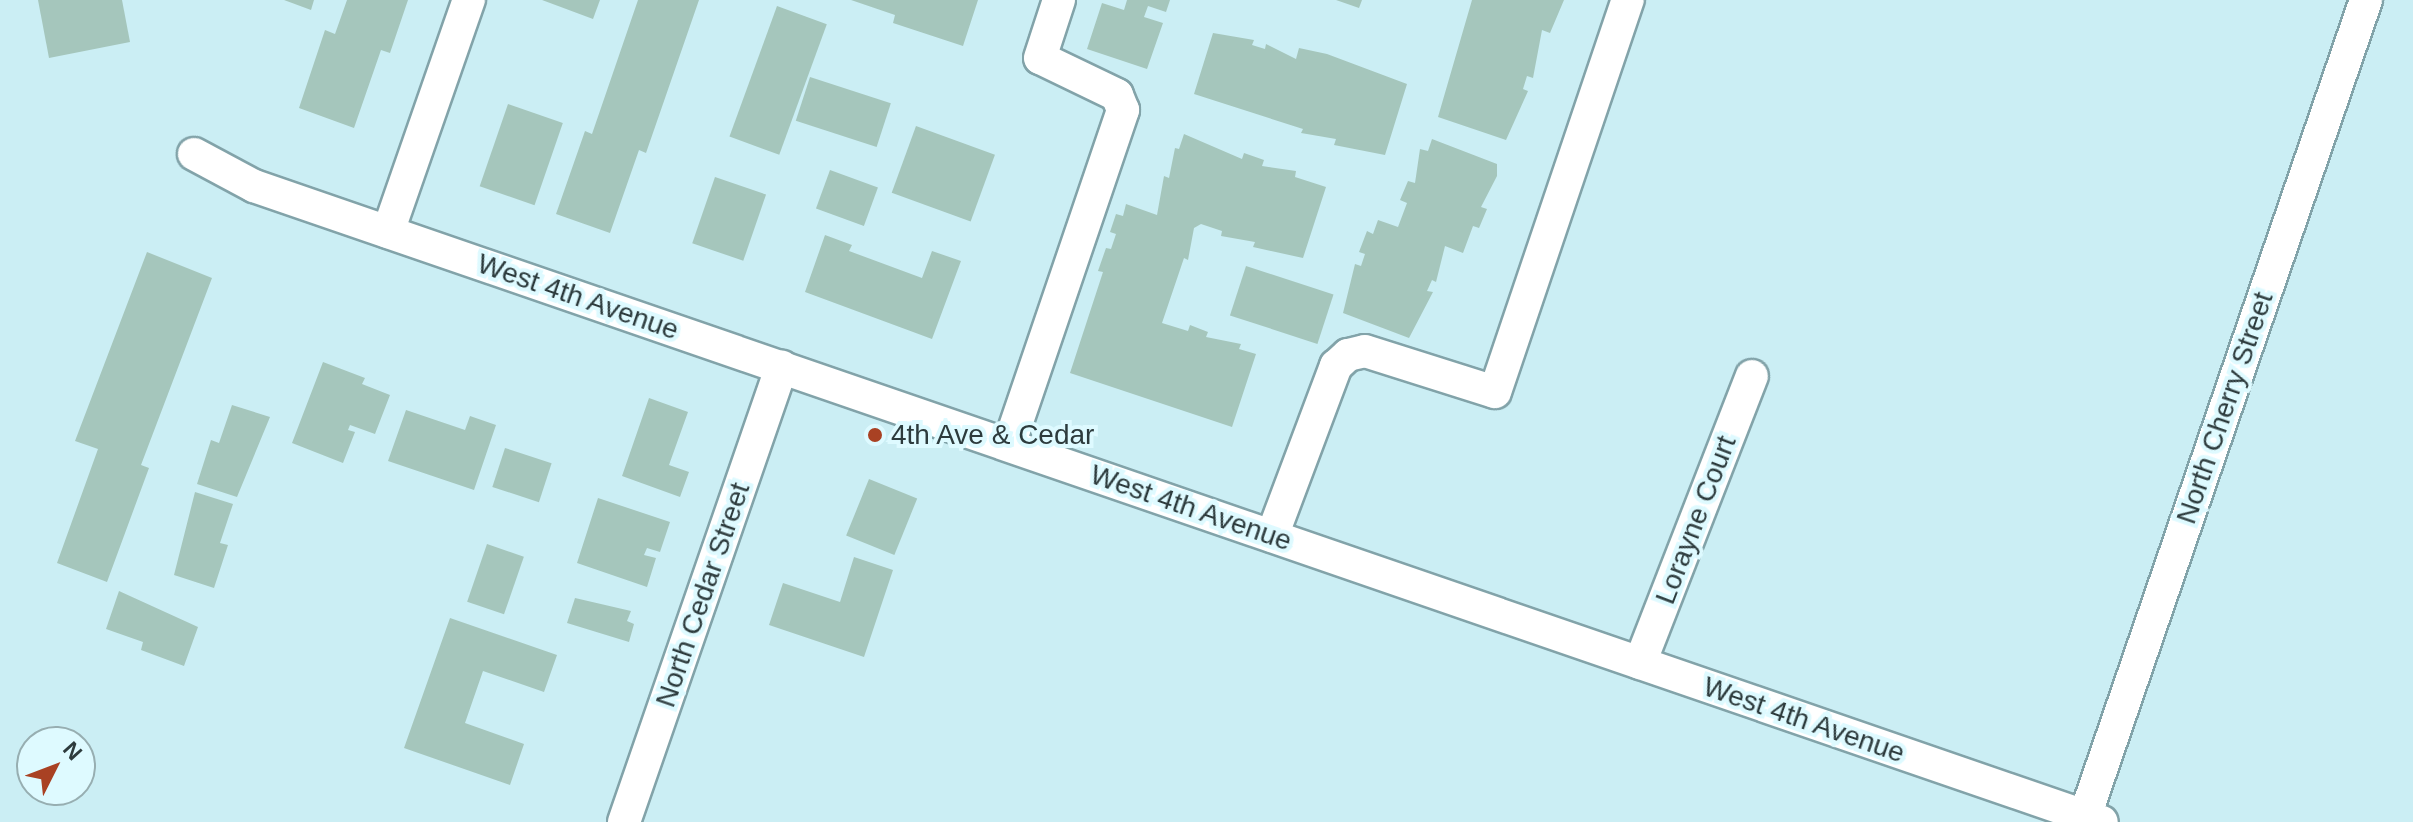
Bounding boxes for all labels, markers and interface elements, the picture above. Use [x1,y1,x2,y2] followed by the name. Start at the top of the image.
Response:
[472,247,684,347] street label: West 4th Avenue
[2170,288,2280,528] street label: North Cherry Street
[891,418,1096,452] place label: 4th Ave & Cedar
[866,426,884,444] marker: 4th Ave & Cedar
[1649,431,1743,609] street label: Lorayne Court
[1085,458,1297,558] street label: West 4th Avenue
[649,478,757,712] street label: North Cedar Street
[1698,670,1910,770] street label: West 4th Avenue
[16,726,96,806] north arrow
[58,737,87,765] text: N

